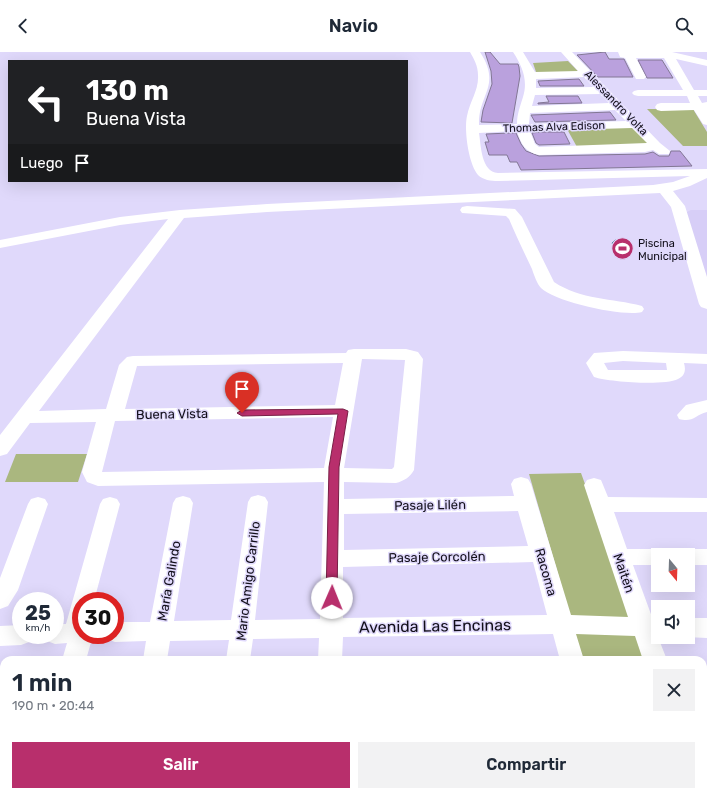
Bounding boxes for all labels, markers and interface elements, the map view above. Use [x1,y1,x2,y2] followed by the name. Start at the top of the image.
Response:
[12,15,34,37] icon: back
[329,15,378,37] text: Navio
[673,15,695,37] icon: search
[582,68,650,138] street label: Alessandro Volta
[86,74,169,107] text: 130 m
[20,76,72,128] icon: left
[86,108,186,130] text: Buena Vista
[503,119,605,135] street label: Thomas Alva Edison
[71,152,93,174] icon: arrive
[20,154,63,172] text: Luego
[609,236,635,262] sports icon: Piscina Municipal
[638,237,687,263] place label: Piscina Municipal
[225,372,259,413] pin
[231,378,253,400] icon: arrive
[136,406,208,422] street label: Buena Vista
[394,497,466,513] street label: Pasaje Lilén
[233,520,264,642] street label: Mario Amigo Carrillo
[155,540,183,622] street label: María Galindo
[532,546,560,598] street label: Racoma
[651,548,695,592] north arrow
[651,548,695,644] map controls
[388,549,486,565] street label: Pasaje Corcolén
[610,551,638,595] street label: Maitén
[311,577,353,619] position arrow
[72,592,124,644] speed limit sign: 30
[651,600,695,644] button: sound
[25,601,51,625] text: 25
[359,615,511,637] street label: Avenida Las Encinas
[26,622,50,634] text: km/h
[12,669,72,697] text: 1 min
[653,669,695,711] button: close
[12,698,94,713] text: 190 m · 20:44
[12,742,350,788] button: Salir
[358,742,695,788] button: Compartir

